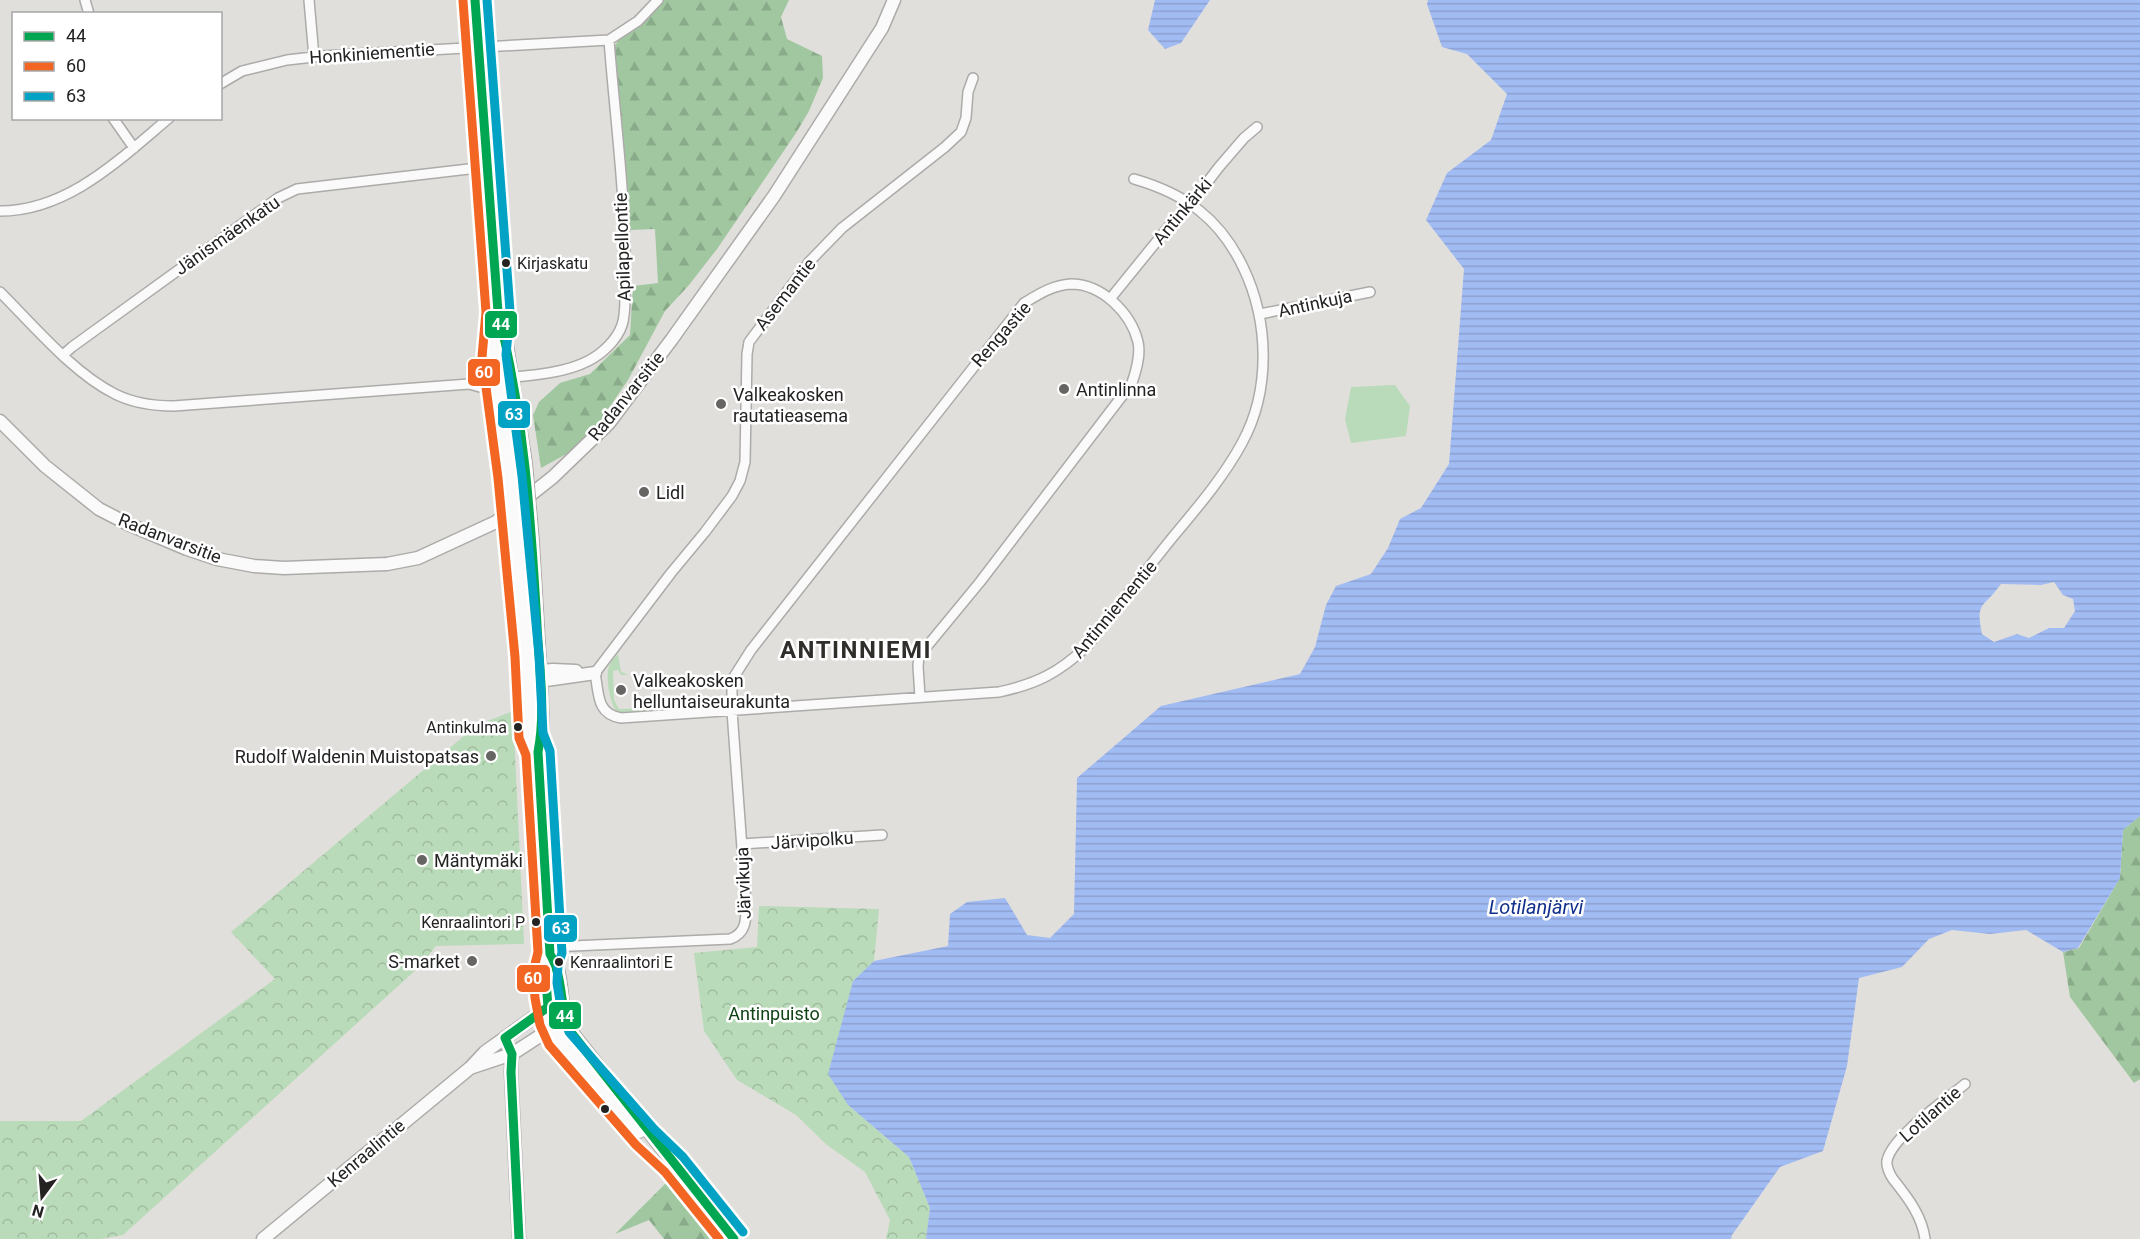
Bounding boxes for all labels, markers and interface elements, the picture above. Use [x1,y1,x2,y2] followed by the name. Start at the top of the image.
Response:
[12,12,222,120] legend
[66,25,86,46] text: 44
[309,38,435,68] street label: Honkiniementie
[66,55,86,76] text: 60
[66,85,86,106] text: 63
[1148,173,1216,249] street label: Antinkärki
[171,191,283,279] street label: Jänismäenkatu
[610,192,634,302] street label: Apilapellontie
[517,254,588,273] place label: Kirjaskatu
[750,254,820,334] street label: Asemantie
[500,257,512,269] marker: Kirjaskatu
[1276,285,1354,321] street label: Antinkuja
[967,297,1035,371] street label: Rengastie
[484,310,518,339] line badge: 44
[492,315,510,334] text: 44
[584,347,668,445] street label: Radanvarsitie
[467,358,501,387] line badge: 60
[475,363,493,382] text: 60
[1076,379,1156,400] place label: Antinlinna
[1057,382,1071,396] marker: Antinlinna
[733,384,848,426] place label: Valkeakosken rautatieasema
[714,397,728,411] marker: Valkeakosken rautatieasema
[497,400,531,429] line badge: 63
[505,405,523,424] text: 63
[656,482,685,503] place label: Lidl
[637,485,651,499] marker: Lidl
[115,509,225,567] street label: Radanvarsitie
[1067,556,1161,662] street label: Antinniementie
[780,636,932,664] district label: ANTINNIEMI
[633,670,790,712] place label: Valkeakosken helluntaiseurakunta
[614,683,628,697] marker: Valkeakosken helluntaiseurakunta
[426,718,507,737] place label: Antinkulma
[512,721,524,733] marker: Antinkulma
[235,746,479,767] place label: Rudolf Waldenin Muistopatsas
[484,749,498,763] marker: Rudolf Waldenin Muistopatsas
[770,827,854,853] street label: Järvipolku
[731,847,755,919] street label: Järvikuja
[434,850,523,871] place label: Mäntymäki
[415,853,429,867] marker: Mäntymäki
[1489,895,1584,919] water label: Lotilanjärvi
[421,913,525,932] place label: Kenraalintori P
[543,914,578,943] line badge: 63
[530,916,542,928] marker: Kenraalintori P
[552,919,570,938] text: 63
[388,951,460,972] place label: S-market
[570,953,673,972] place label: Kenraalintori E
[465,954,479,968] marker: S-market
[553,956,565,968] marker: Kenraalintori E
[516,964,551,993] line badge: 60
[524,969,542,988] text: 60
[548,1001,582,1030] line badge: 44
[728,1003,820,1024] park label: Antinpuisto
[556,1007,574,1026] text: 44
[1895,1082,1965,1146] street label: Lotilantie
[599,1103,611,1115] unlabelled marker
[323,1115,409,1191] street label: Kenraalintie
[12,1167,72,1227] north arrow
[30,1200,46,1222] text: N

